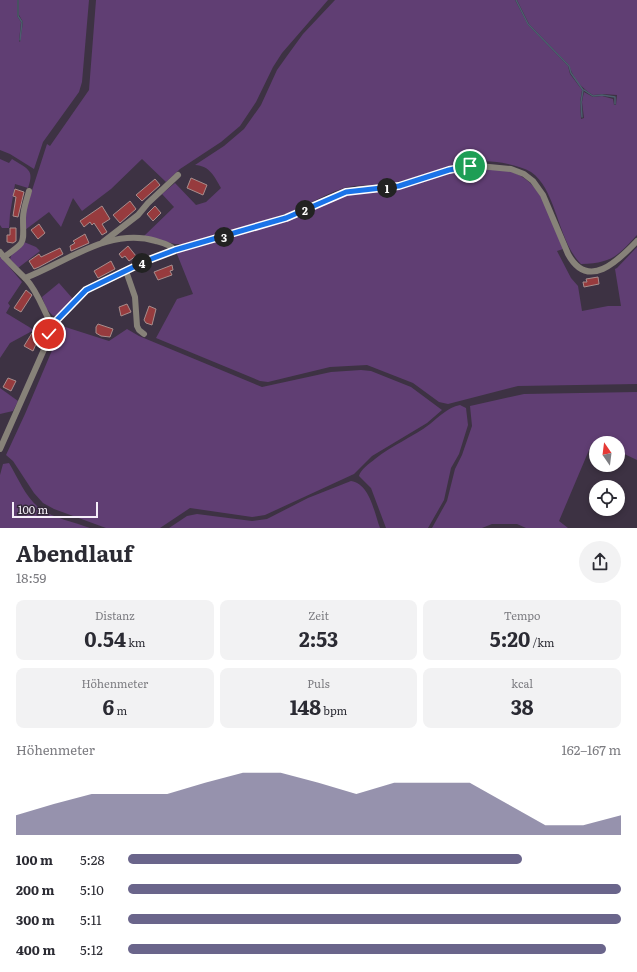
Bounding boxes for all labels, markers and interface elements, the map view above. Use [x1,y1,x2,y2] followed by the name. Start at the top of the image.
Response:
[453,149,487,183] pin
[459,155,481,177] icon: arrive
[377,178,397,198] pin: 1
[385,180,389,196] text: 1
[295,200,315,220] pin: 2
[302,202,308,218] text: 2
[214,227,234,247] pin: 3
[221,229,227,245] text: 3
[132,253,152,273] pin: 4
[139,255,145,271] text: 4
[32,317,66,351] pin
[38,323,60,345] icon: check
[589,436,625,472] north arrow
[589,436,625,516] map controls
[589,480,625,516] button: locate
[12,500,98,519] scale bar
[18,501,48,517] text: 100 m
[16,536,133,569] text: Abendlauf
[579,541,621,583] button: share
[16,568,46,587] text: 18:59
[95,607,135,623] text: Distanz
[308,607,329,623] text: Zeit
[504,607,541,623] text: Tempo
[84,623,126,653] text: 0.54
[299,623,338,653] text: 2:53
[490,623,530,653] text: 5:20
[126,634,146,650] text: km
[530,634,554,650] text: /km
[81,675,148,691] text: Höhenmeter
[307,675,330,691] text: Puls
[511,675,533,691] text: kcal
[103,691,114,721] text: 6
[290,691,321,721] text: 148
[511,691,534,721] text: 38
[114,702,127,718] text: m
[321,702,347,718] text: bpm
[16,740,95,759] text: Höhenmeter
[562,740,621,759] text: 162–167 m
[16,850,53,869] text: 100 m
[80,850,105,869] text: 5:28
[16,880,55,899] text: 200 m
[80,880,104,899] text: 5:10
[16,910,55,929] text: 300 m
[80,910,102,929] text: 5:11
[16,940,55,959] text: 400 m
[80,940,103,959] text: 5:12

